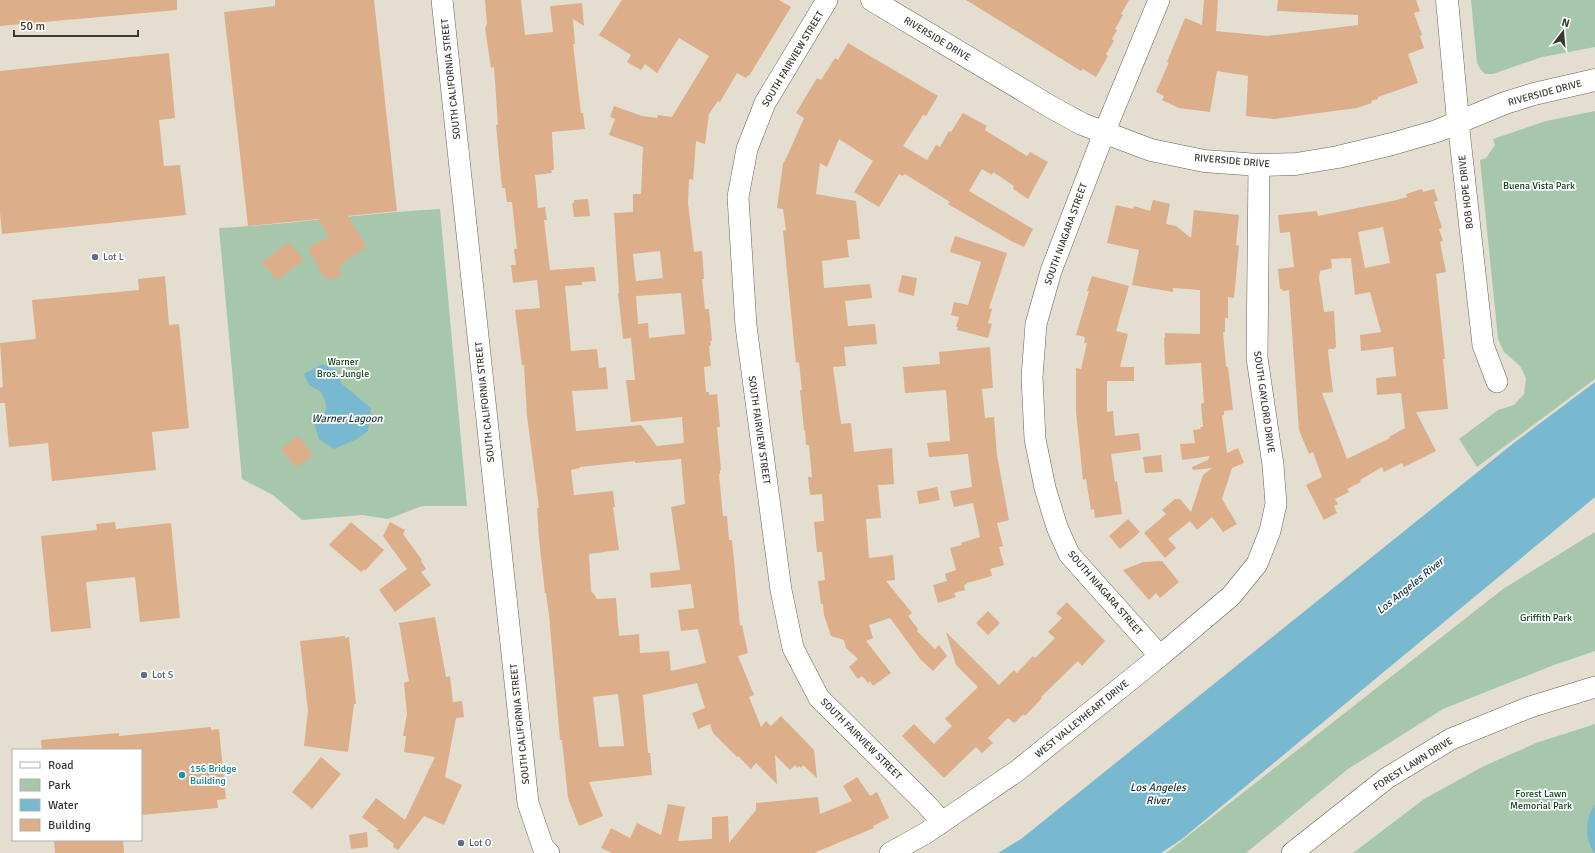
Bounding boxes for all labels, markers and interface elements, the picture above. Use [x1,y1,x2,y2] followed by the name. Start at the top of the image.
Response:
[760,9,826,109] street label: SOUTH FAIRVIEW STREET
[14,12,138,38] scale bar
[1543,12,1583,52] north arrow
[901,14,973,64] street label: RIVERSIDE DRIVE
[1560,16,1571,30] text: N
[439,18,463,140] street label: SOUTH CALIFORNIA STREET
[20,19,45,34] text: 50 m
[1507,77,1584,109] street label: RIVERSIDE DRIVE
[1194,152,1271,170] street label: RIVERSIDE DRIVE
[1456,154,1476,230] street label: BOB HOPE DRIVE
[1503,180,1575,192] park label: Buena Vista Park
[1042,181,1090,287] street label: SOUTH NIAGARA STREET
[103,251,124,263] place label: Lot L
[90,252,100,262] marker: Lot L
[473,341,497,463] street label: SOUTH CALIFORNIA STREET
[1251,350,1277,454] street label: SOUTH GAYLORD DRIVE
[317,356,369,380] park label: Warner Bros. Jungle
[745,375,773,485] street label: SOUTH FAIRVIEW STREET
[312,412,383,425] water label: Warner Lagoon
[1065,548,1145,638] street label: SOUTH NIAGARA STREET
[1374,554,1448,617] water label: Los Angeles River
[1520,612,1572,624] park label: Griffith Park
[508,663,532,785] street label: SOUTH CALIFORNIA STREET
[152,669,174,681] place label: Lot S
[139,670,149,680] marker: Lot S
[1033,677,1132,761] street label: WEST VALLEYHEART DRIVE
[818,696,904,782] street label: SOUTH FAIRVIEW STREET
[1371,735,1455,793] street label: FOREST LAWN DRIVE
[12,749,142,841] legend
[48,758,74,773] text: Road
[190,763,236,787] place label: 156 Bridge Building
[177,770,187,780] marker: 156 Bridge Building
[48,778,71,793] text: Park
[1130,781,1187,807] water label: Los Angeles River
[1510,788,1572,812] park label: Forest Lawn Memorial Park
[48,798,79,813] text: Water
[48,818,91,833] text: Building
[469,837,492,849] place label: Lot O
[456,838,466,848] marker: Lot O

